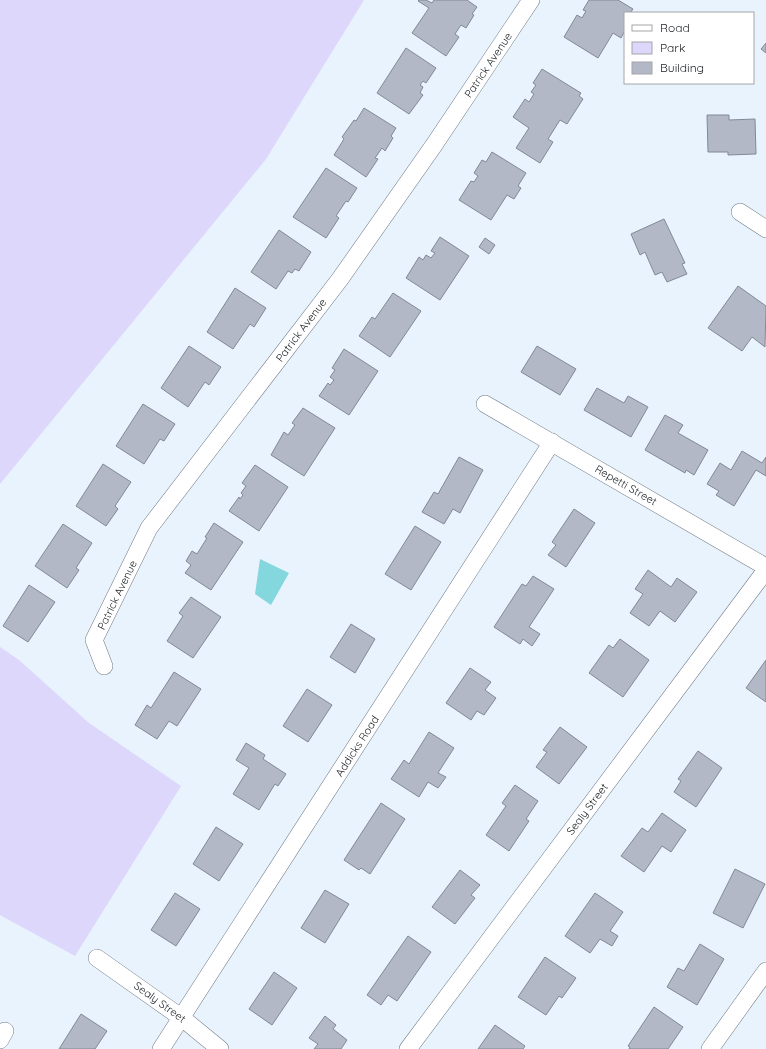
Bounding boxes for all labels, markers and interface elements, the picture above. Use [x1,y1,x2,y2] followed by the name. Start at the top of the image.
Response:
[624,12,754,84] legend
[660,20,690,35] text: Road
[461,30,515,100] street label: Patrick Avenue
[660,40,685,55] text: Park
[660,60,704,75] text: Building
[273,296,329,364] street label: Patrick Avenue
[592,462,660,509] street label: Repetti Street
[94,558,140,632] street label: Patrick Avenue
[332,713,382,779] street label: Addicks Road
[563,780,611,837] street label: Sealy Street
[131,978,189,1026] street label: Sealy Street

